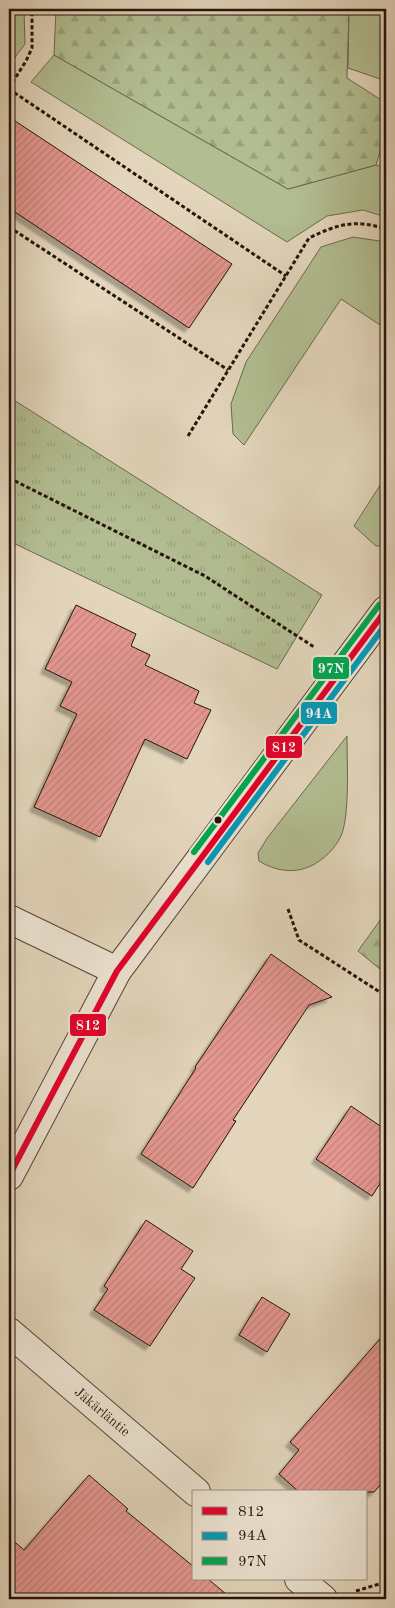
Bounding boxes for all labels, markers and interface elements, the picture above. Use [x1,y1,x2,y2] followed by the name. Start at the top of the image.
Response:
[312,656,350,680] line badge: 97N
[318,662,345,676] text: 97N
[300,701,338,725] line badge: 94A
[306,707,333,721] text: 94A
[265,735,303,759] line badge: 812
[272,741,296,755] text: 812
[213,815,223,825] unlabelled marker
[69,1013,107,1037] line badge: 812
[76,1019,100,1033] text: 812
[72,1385,132,1439] street label: Jäkärläntie
[192,1490,368,1580] legend
[238,1505,264,1520] text: 812
[238,1529,267,1544] text: 94A
[238,1555,267,1570] text: 97N

